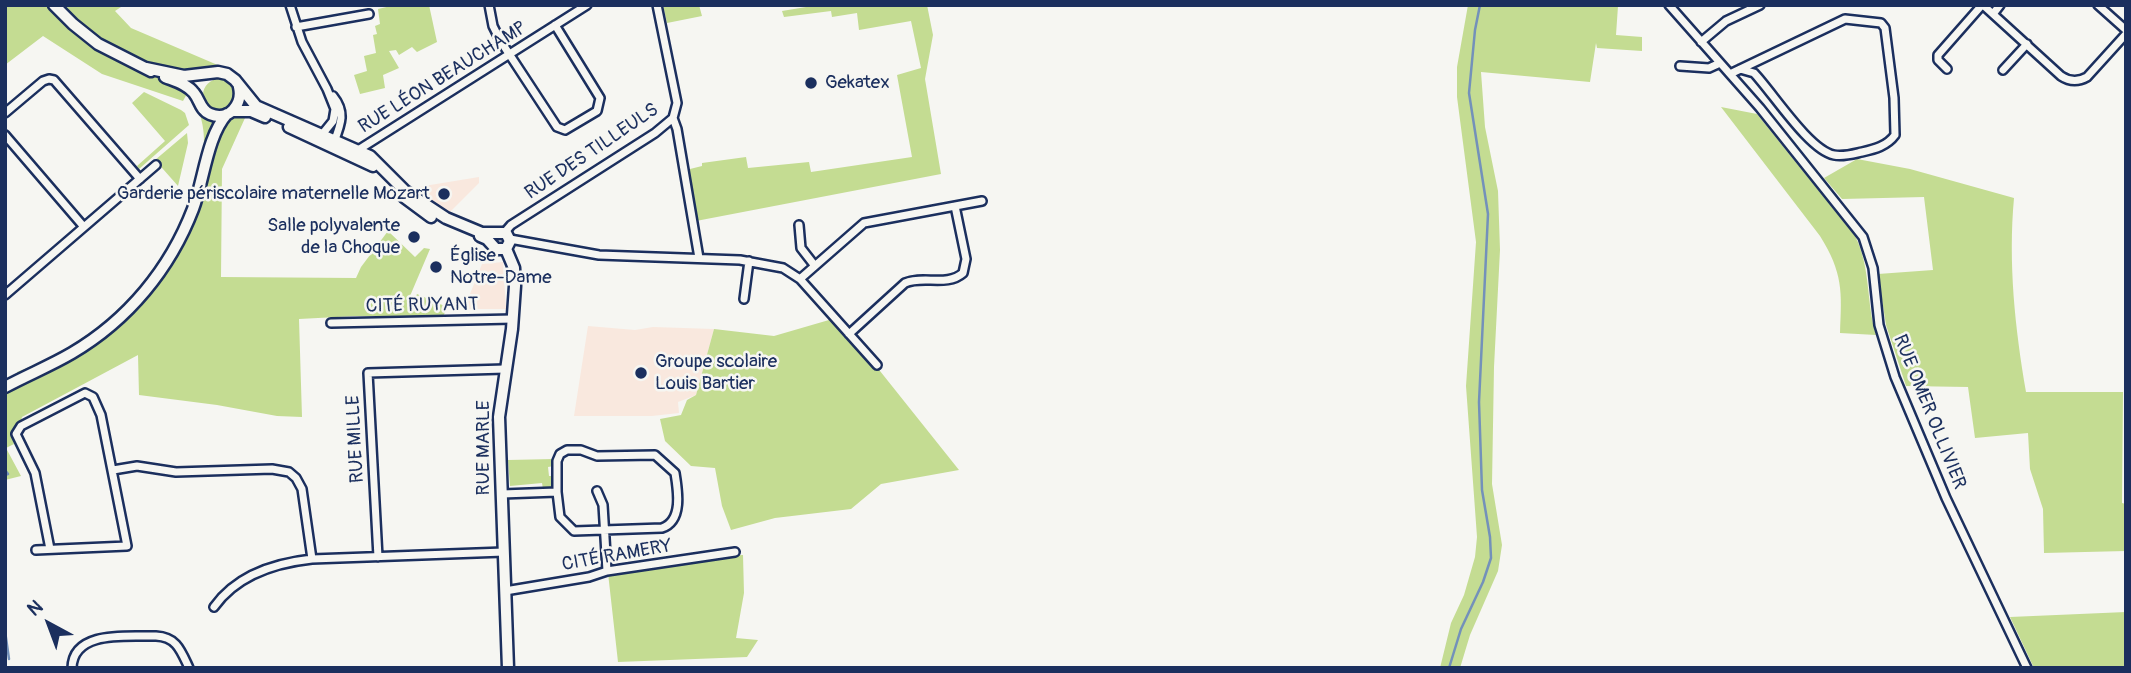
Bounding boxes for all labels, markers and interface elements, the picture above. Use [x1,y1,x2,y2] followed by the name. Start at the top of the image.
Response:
[355,17,531,139] street label: RUE LÉON BEAUCHAMP
[825,72,890,94] place label: Gekatex
[803,75,819,91] marker: Gekatex
[521,99,663,205] street label: RUE DES TILLEULS
[117,183,430,205] place label: Garderie périscolaire maternelle Mozart
[436,186,452,202] marker: Garderie périscolaire maternelle Mozart
[267,215,400,259] place label: Salle polyvalente de la Choque
[406,229,422,245] marker: Salle polyvalente de la Choque
[450,245,552,289] place label: Église Notre-Dame
[428,259,444,275] marker: Église Notre-Dame
[365,294,479,318] street label: CITÉ RUYANT
[1888,331,1970,493] street label: RUE OMER OLLIVIER
[655,351,777,395] place label: Groupe scolaire Louis Bartier
[633,365,649,381] marker: Groupe scolaire Louis Bartier
[342,394,370,484] street label: RUE MILLE
[473,400,495,496] street label: RUE MARLE
[560,535,674,577] street label: CITÉ RAMERY
[14,589,84,659] north arrow
[22,595,48,621] text: N

